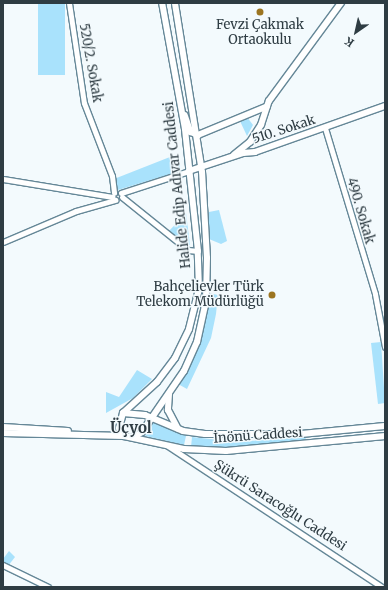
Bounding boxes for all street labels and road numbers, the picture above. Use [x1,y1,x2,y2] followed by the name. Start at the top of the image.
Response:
[75,22,105,104] street label: 520/2. Sokak
[161,101,195,269] street label: Halide Edip Adıvar Caddesi
[251,113,317,147] street label: 510. Sokak
[343,176,377,246] street label: 490. Sokak
[213,425,303,447] street label: İnönü Caddesi
[211,457,349,555] street label: Şükrü Saracoğlu Caddesi

